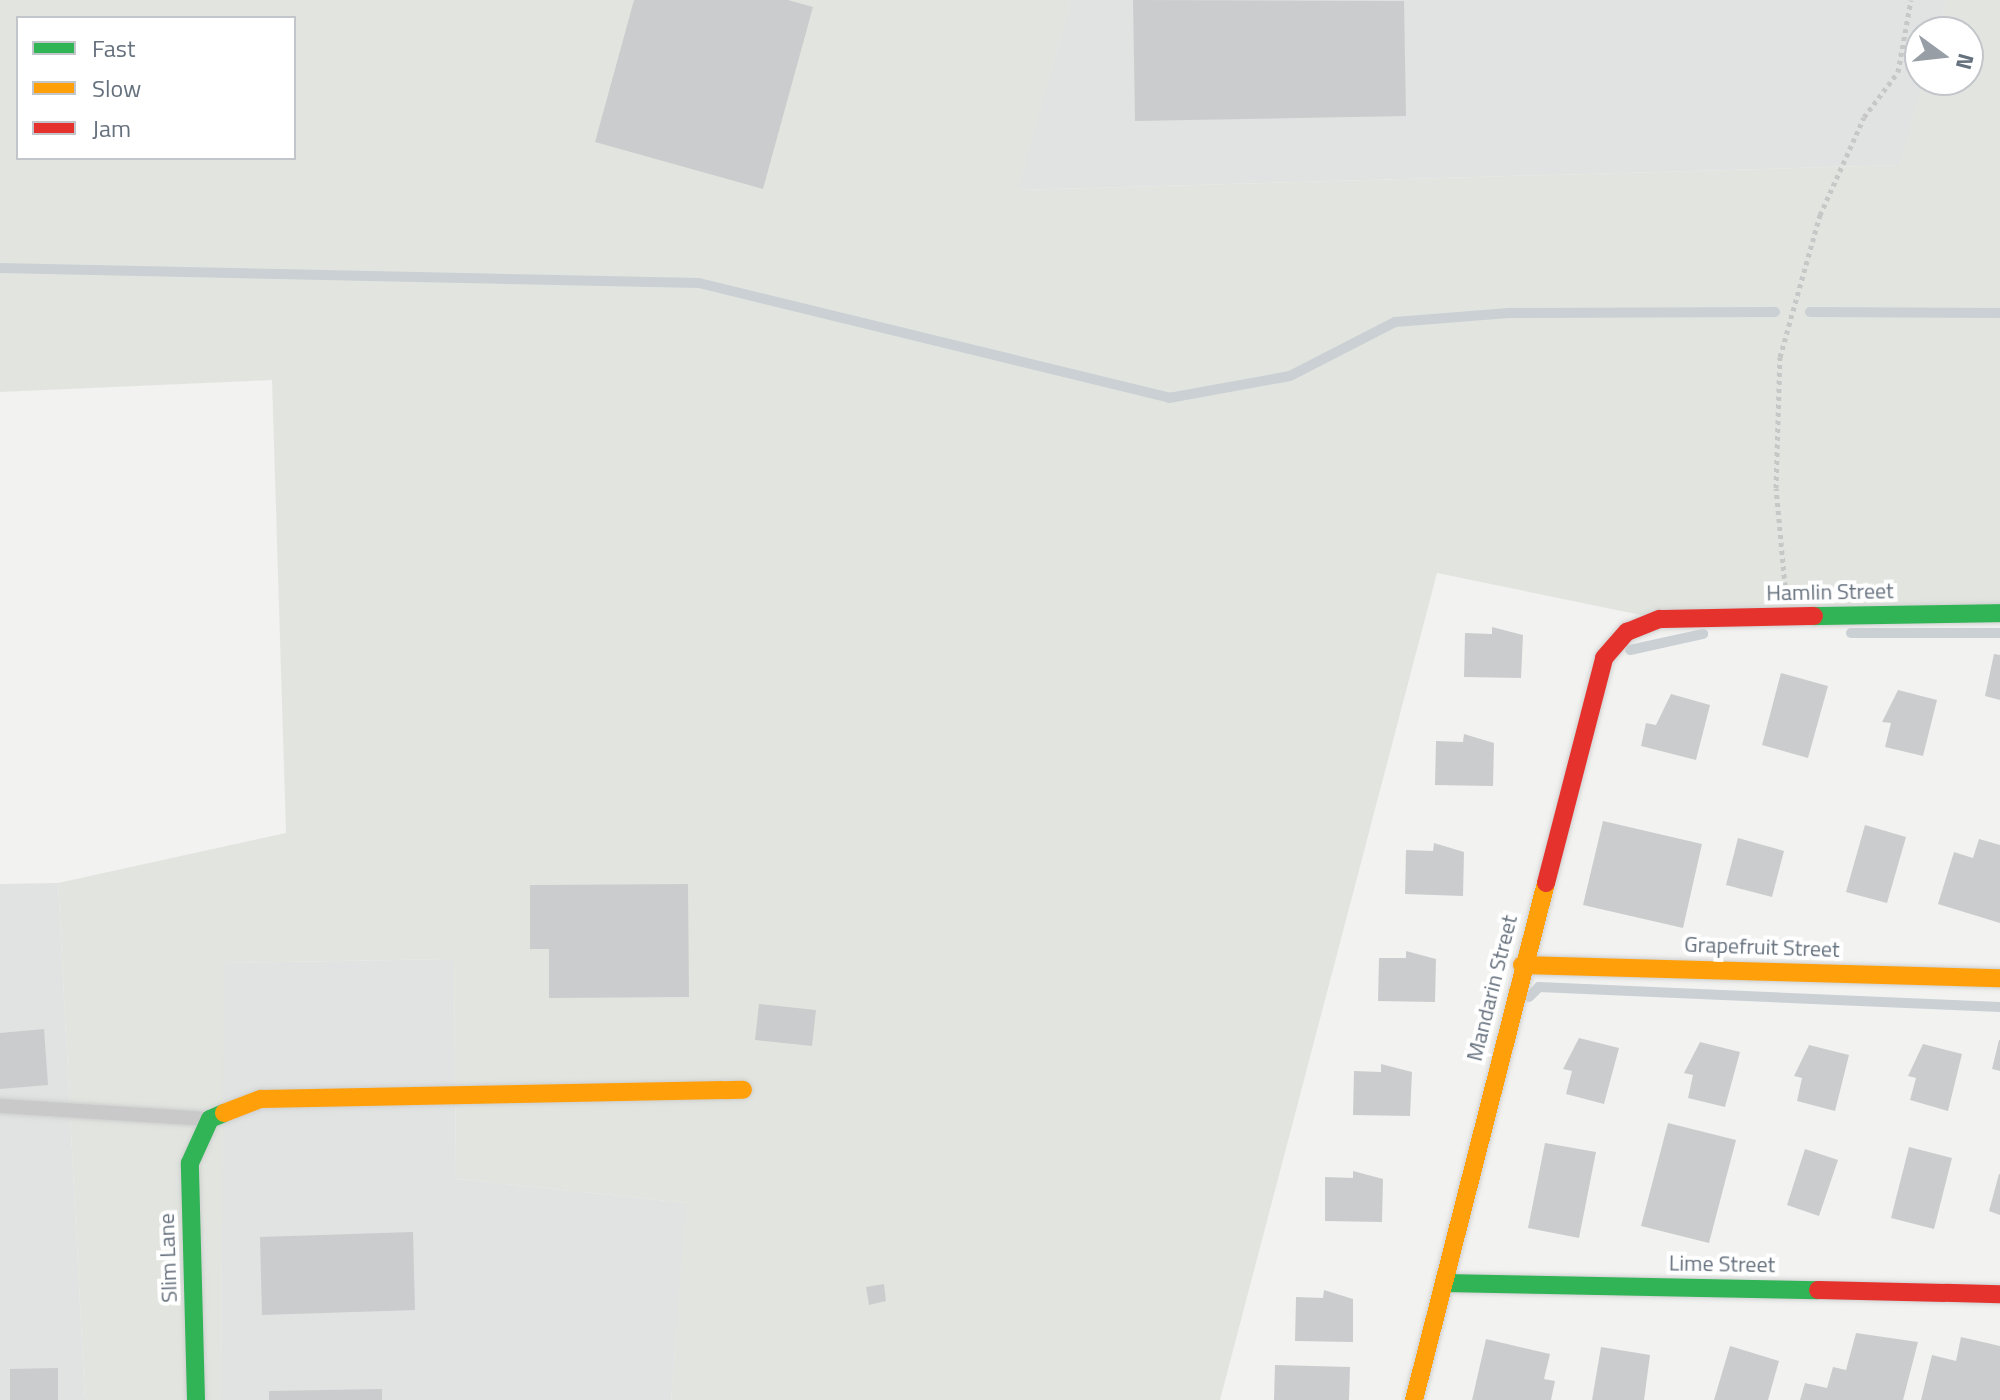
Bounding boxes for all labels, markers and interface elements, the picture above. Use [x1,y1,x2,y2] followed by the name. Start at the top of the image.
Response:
[16,16,296,160] legend
[1904,16,1984,96] north arrow
[92,30,135,66] text: Fast
[1947,50,1984,73] text: N
[92,70,141,106] text: Slow
[92,110,131,146] text: Jam
[1766,578,1894,606] street label: Hamlin Street
[1461,912,1523,1064] street label: Mandarin Street
[1684,931,1840,963] street label: Grapefruit Street
[153,1213,183,1303] street label: Slim Lane
[1669,1250,1775,1278] street label: Lime Street

